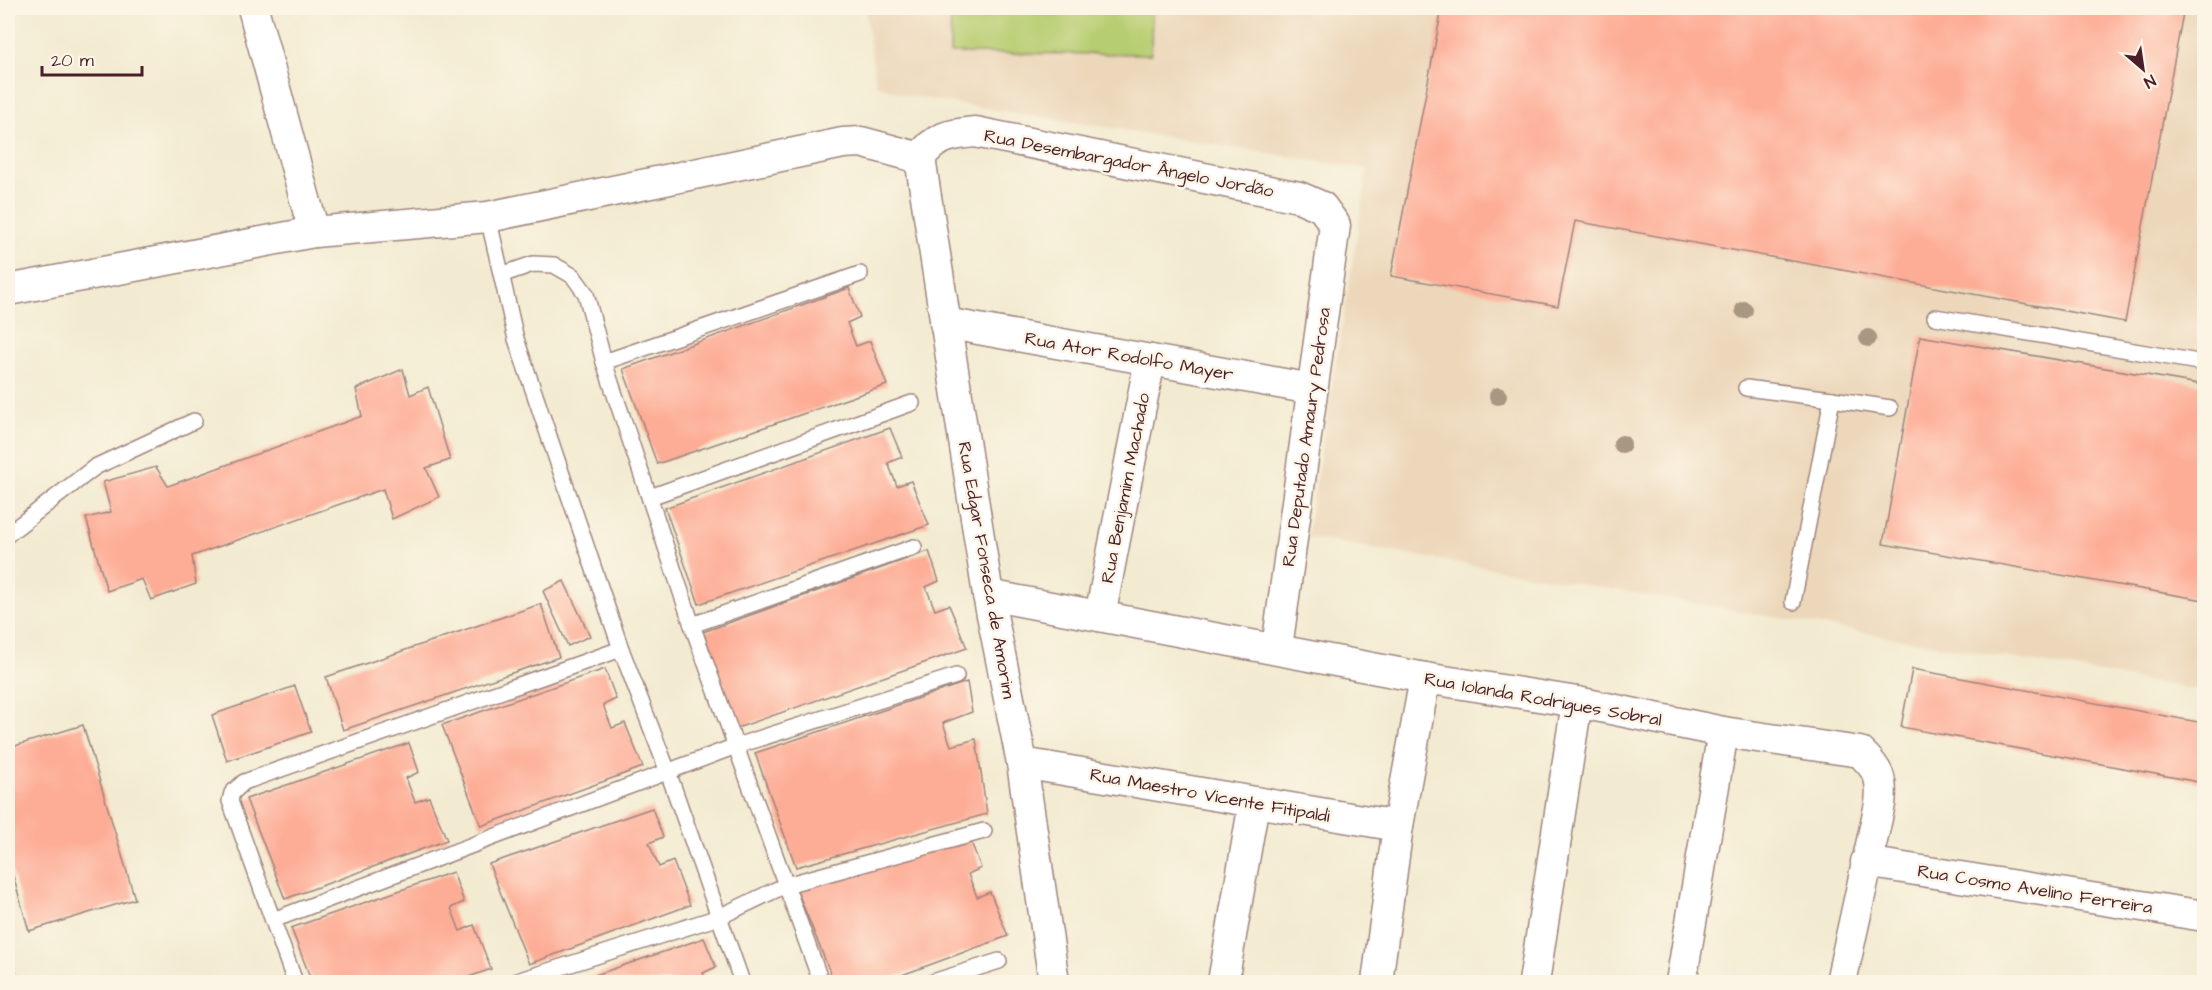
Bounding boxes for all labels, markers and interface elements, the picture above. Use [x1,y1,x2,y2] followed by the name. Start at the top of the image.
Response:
[42,39,142,77] scale bar
[2113,39,2173,99] north arrow
[51,48,94,73] text: 20 m
[2140,69,2160,93] text: N
[982,123,1276,205] street label: Rua Desembargador Ângelo Jordão
[1276,306,1338,568] street label: Rua Deputado Amaury Pedrosa
[1023,326,1235,388] street label: Rua Ator Rodolfo Mayer
[1095,391,1156,585] street label: Rua Benjamim Machado
[951,440,1021,701] street label: Rua Edgar Fonseca de Amorim
[1422,666,1664,734] street label: Rua Iolanda Rodrigues Sobral
[1088,762,1332,829] street label: Rua Maestro Vicente Fitipaldi
[1916,859,2154,920] street label: Rua Cosmo Avelino Ferreira

